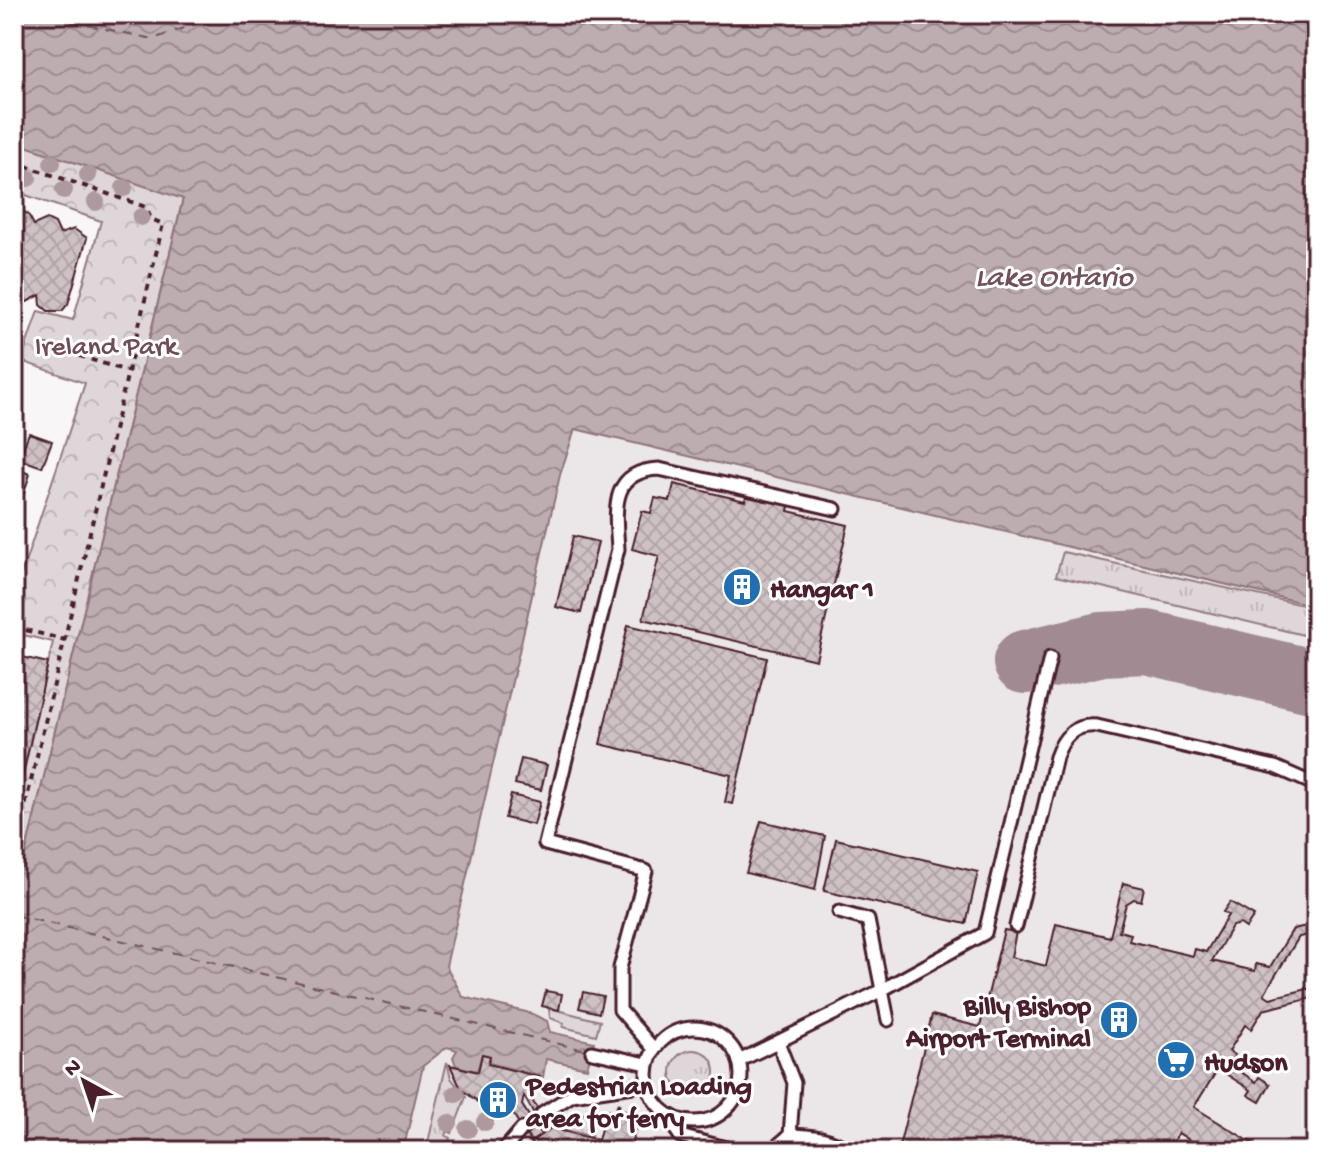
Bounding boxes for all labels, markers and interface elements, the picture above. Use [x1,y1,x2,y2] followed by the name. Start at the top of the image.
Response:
[975,262,1134,297] water label: Lake Ontario
[35,332,180,365] park label: Ireland Park
[721,566,763,608] building icon: Hangar 1
[770,575,874,608] place label: Hangar 1
[905,992,1091,1057] place label: Billy Bishop Airport Terminal
[1098,999,1140,1041] building icon: Billy Bishop Airport Terminal
[1155,1039,1197,1081] supermarket icon: Hudson
[44,1041,124,1121] north arrow
[1204,1048,1288,1081] place label: Hudson
[60,1054,88,1083] text: N
[524,1072,752,1137] place label: Pedestrian Loading area for ferry
[477,1079,519,1121] building icon: Pedestrian Loading area for ferry

